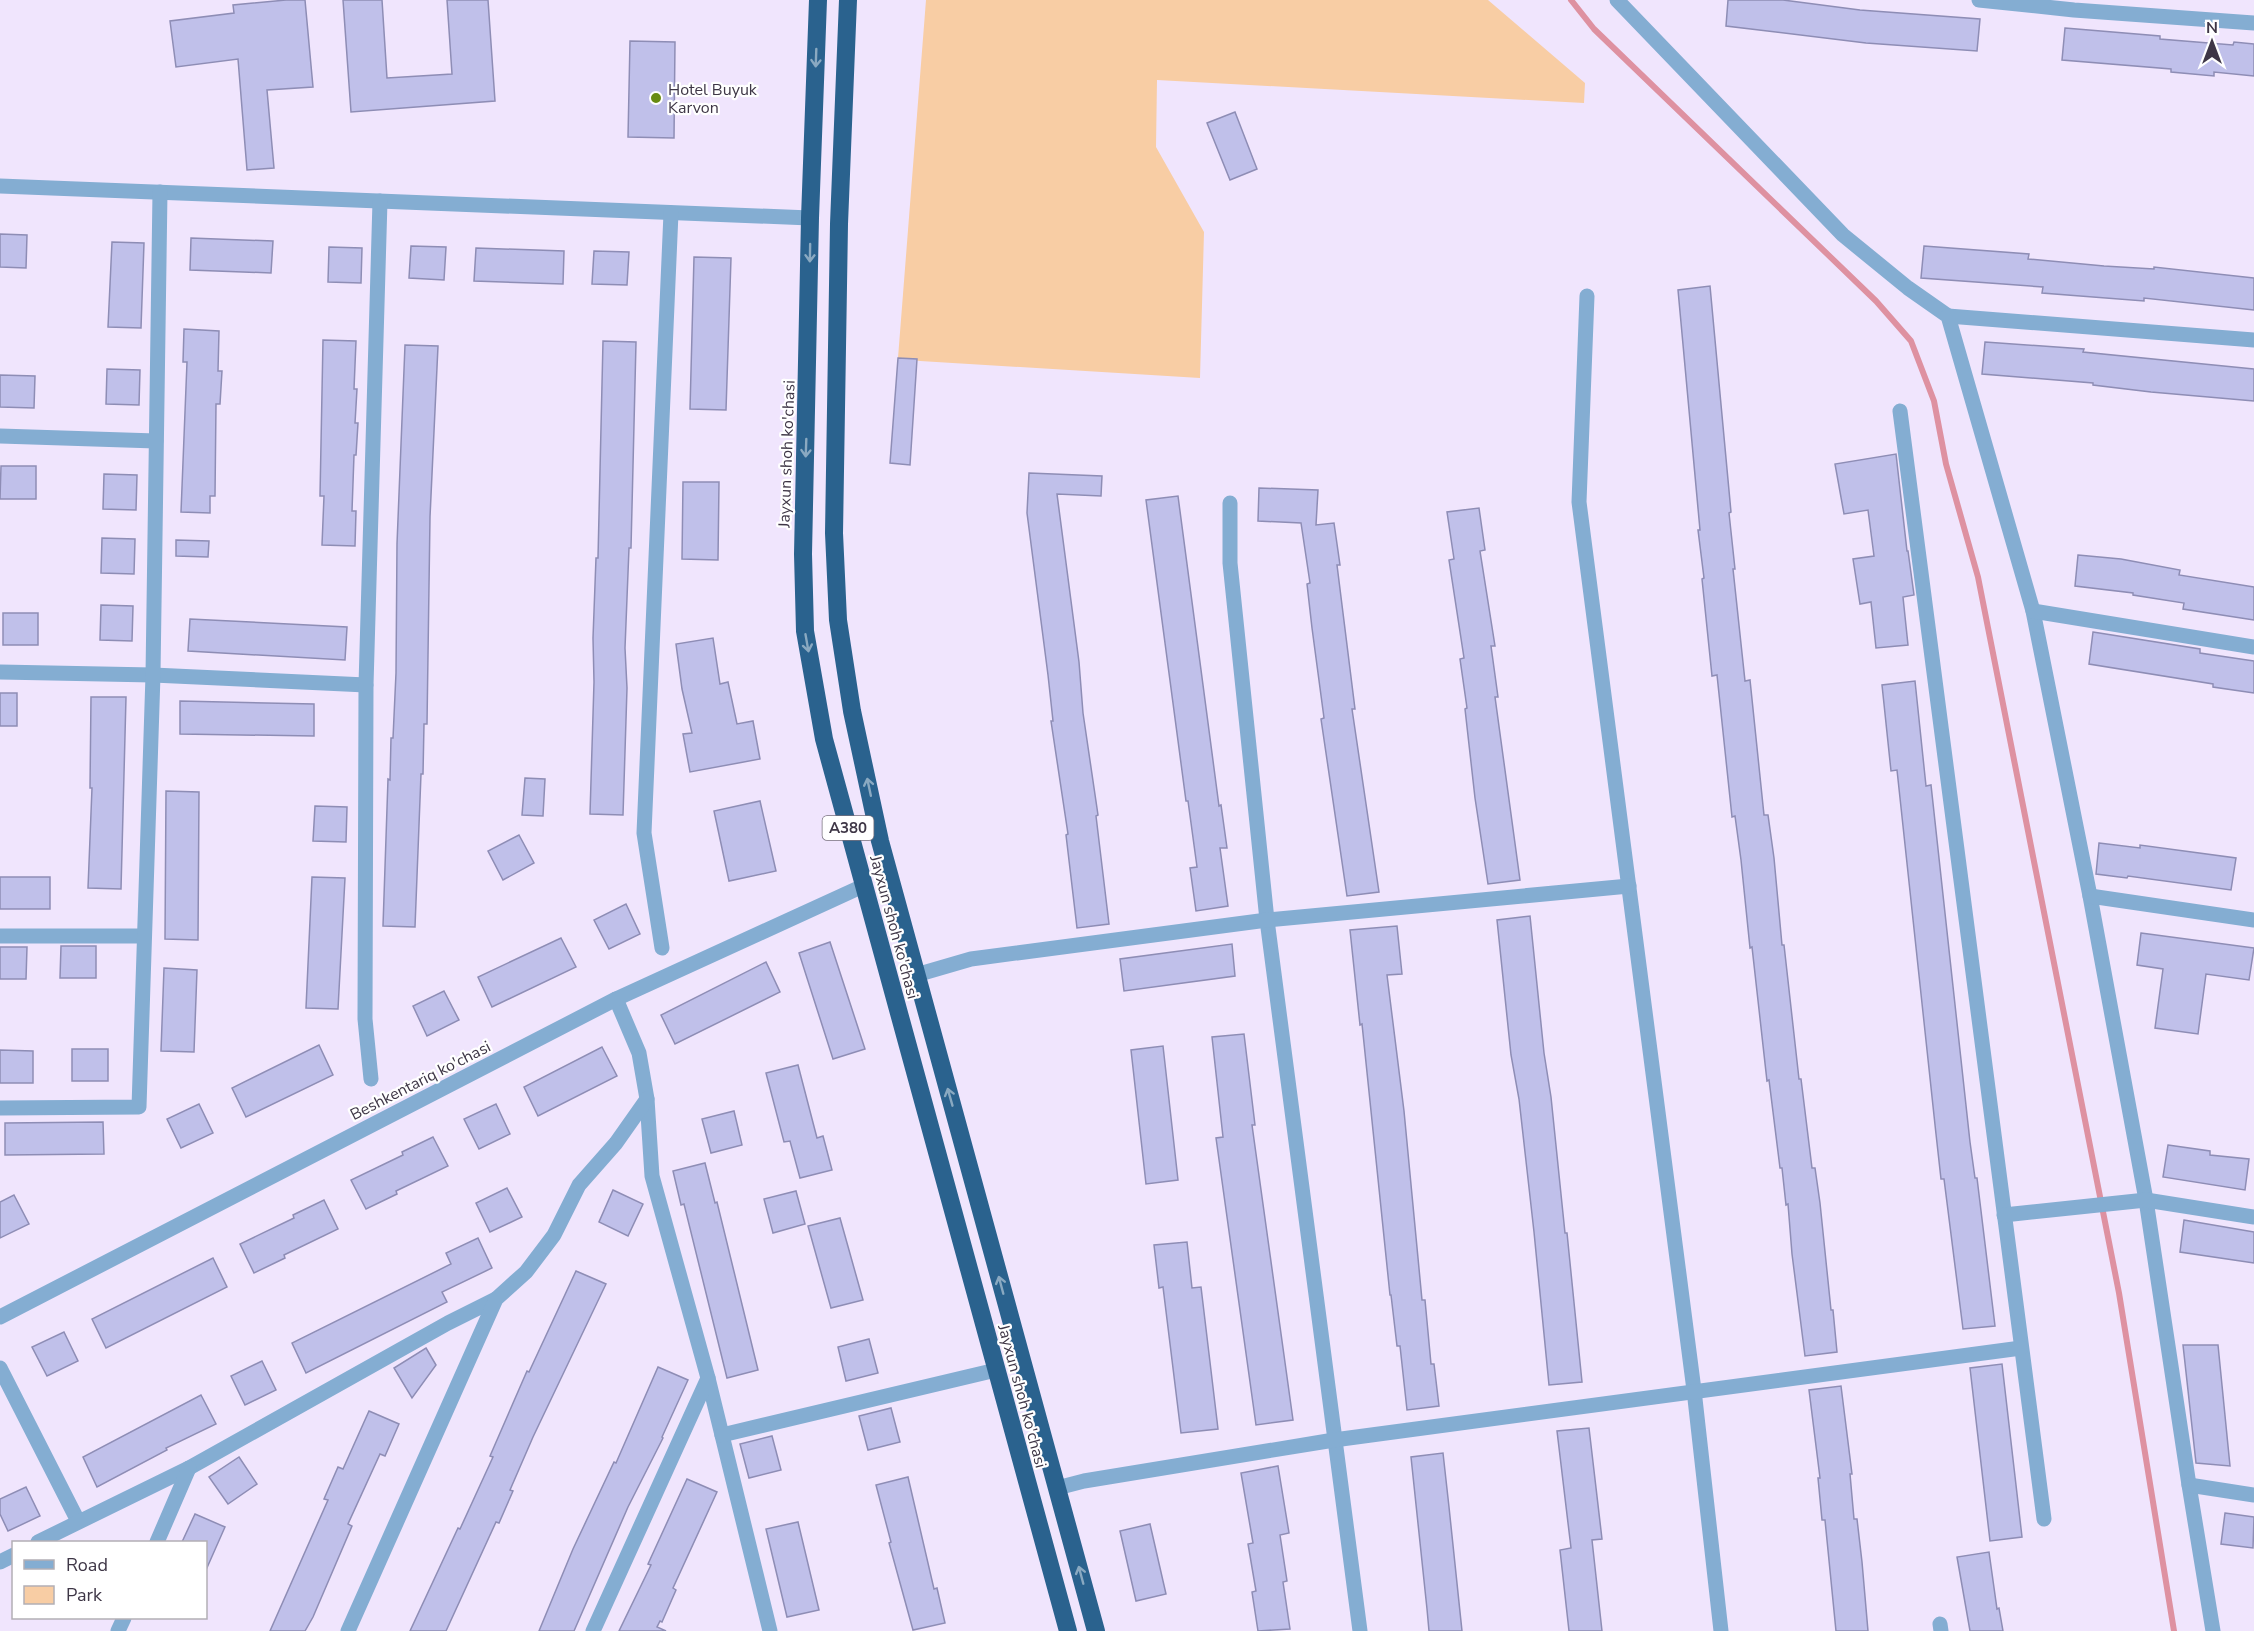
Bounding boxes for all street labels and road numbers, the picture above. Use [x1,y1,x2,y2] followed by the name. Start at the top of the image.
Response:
[773,380,801,529] street label: Jayxun shoh ko'chasi
[822,816,874,840] road number: A380
[864,852,924,1001] street label: Jayxun shoh ko'chasi
[346,1036,495,1126] street label: Beshkentariq ko'chasi
[992,1321,1052,1470] street label: Jayxun shoh ko'chasi

